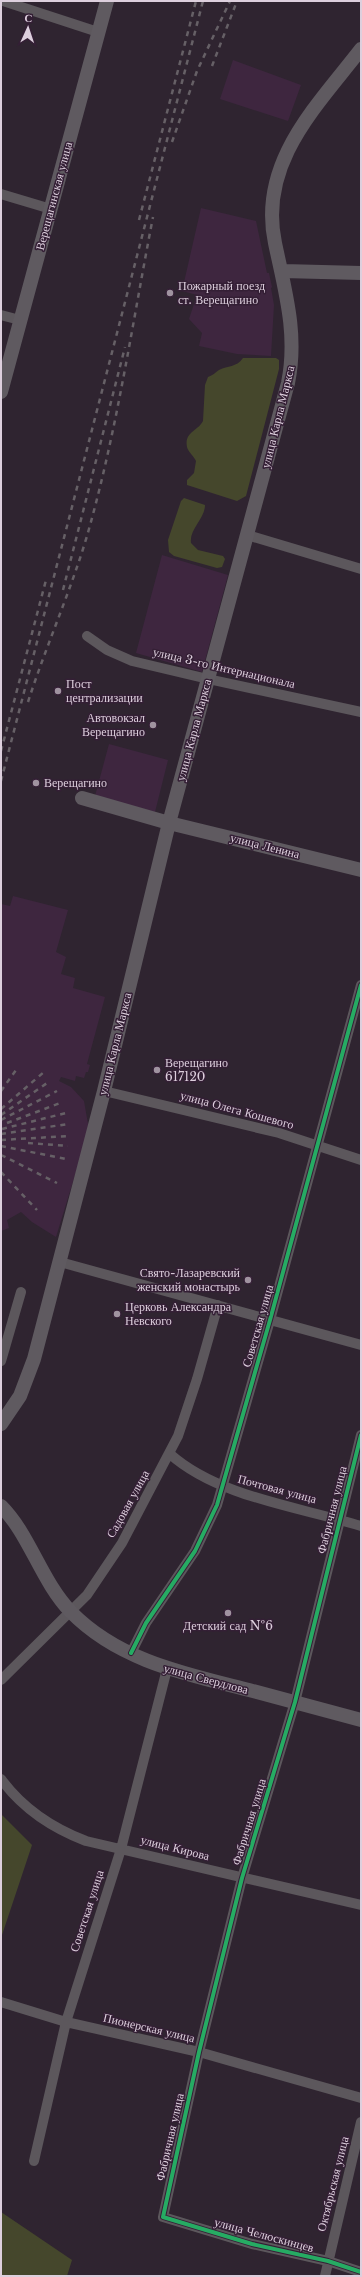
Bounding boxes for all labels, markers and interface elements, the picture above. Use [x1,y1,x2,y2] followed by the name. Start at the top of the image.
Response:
[8,8,48,48] north arrow
[24,11,33,25] text: С
[32,139,75,252] street label: Верещагинская улица
[178,278,265,307] place label: Пожарный поезд ст. Верещагино
[165,288,175,298] marker: Пожарный поезд ст. Верещагино
[258,363,298,470] street label: улица Карла Маркса
[152,644,297,691] street label: улица 3-го Интернационала
[66,676,143,705] place label: Пост централизации
[173,676,215,783] street label: улица Карла Маркса
[53,686,63,696] marker: Пост централизации
[82,710,145,739] place label: Автовокзал Верещагино
[148,720,158,730] marker: Автовокзал Верещагино
[44,775,107,790] place label: Верещагино
[31,778,41,788] marker: Верещагино
[229,830,302,862] street label: улица Ленина
[95,990,135,1097] street label: улица Карла Маркса
[165,1055,228,1084] place label: Верещагино 617120
[152,1065,162,1075] marker: Верещагино 617120
[179,1087,296,1132] street label: улица Олега Кошевого
[136,1265,241,1294] place label: Свято-Лазаревский женский монастырь
[243,1275,253,1285] marker: Свято-Лазаревский женский монастырь
[239,1282,277,1369] street label: Советская улица
[125,1299,232,1328] place label: Церковь Александра Невского
[112,1309,122,1319] marker: Церковь Александра Невского
[313,1464,350,1555] street label: Фабричная улица
[103,1467,153,1540] street label: Садовая улица
[236,1471,319,1506] street label: Почтовая улица
[223,1608,233,1618] marker: Детский сад №6
[183,1618,273,1633] place label: Детский сад №6
[162,1660,251,1697] street label: улица Свердлова
[228,1776,269,1867] street label: Фабричная улица
[139,1832,212,1863] street label: улица Кирова
[66,1867,107,1954] street label: Советская улица
[102,2010,197,2046] street label: Пионерская улица
[152,2091,187,2182] street label: Фабричная улица
[313,2134,352,2233] street label: Октябрьская улица
[213,2214,316,2255] street label: улица Челюскинцев

